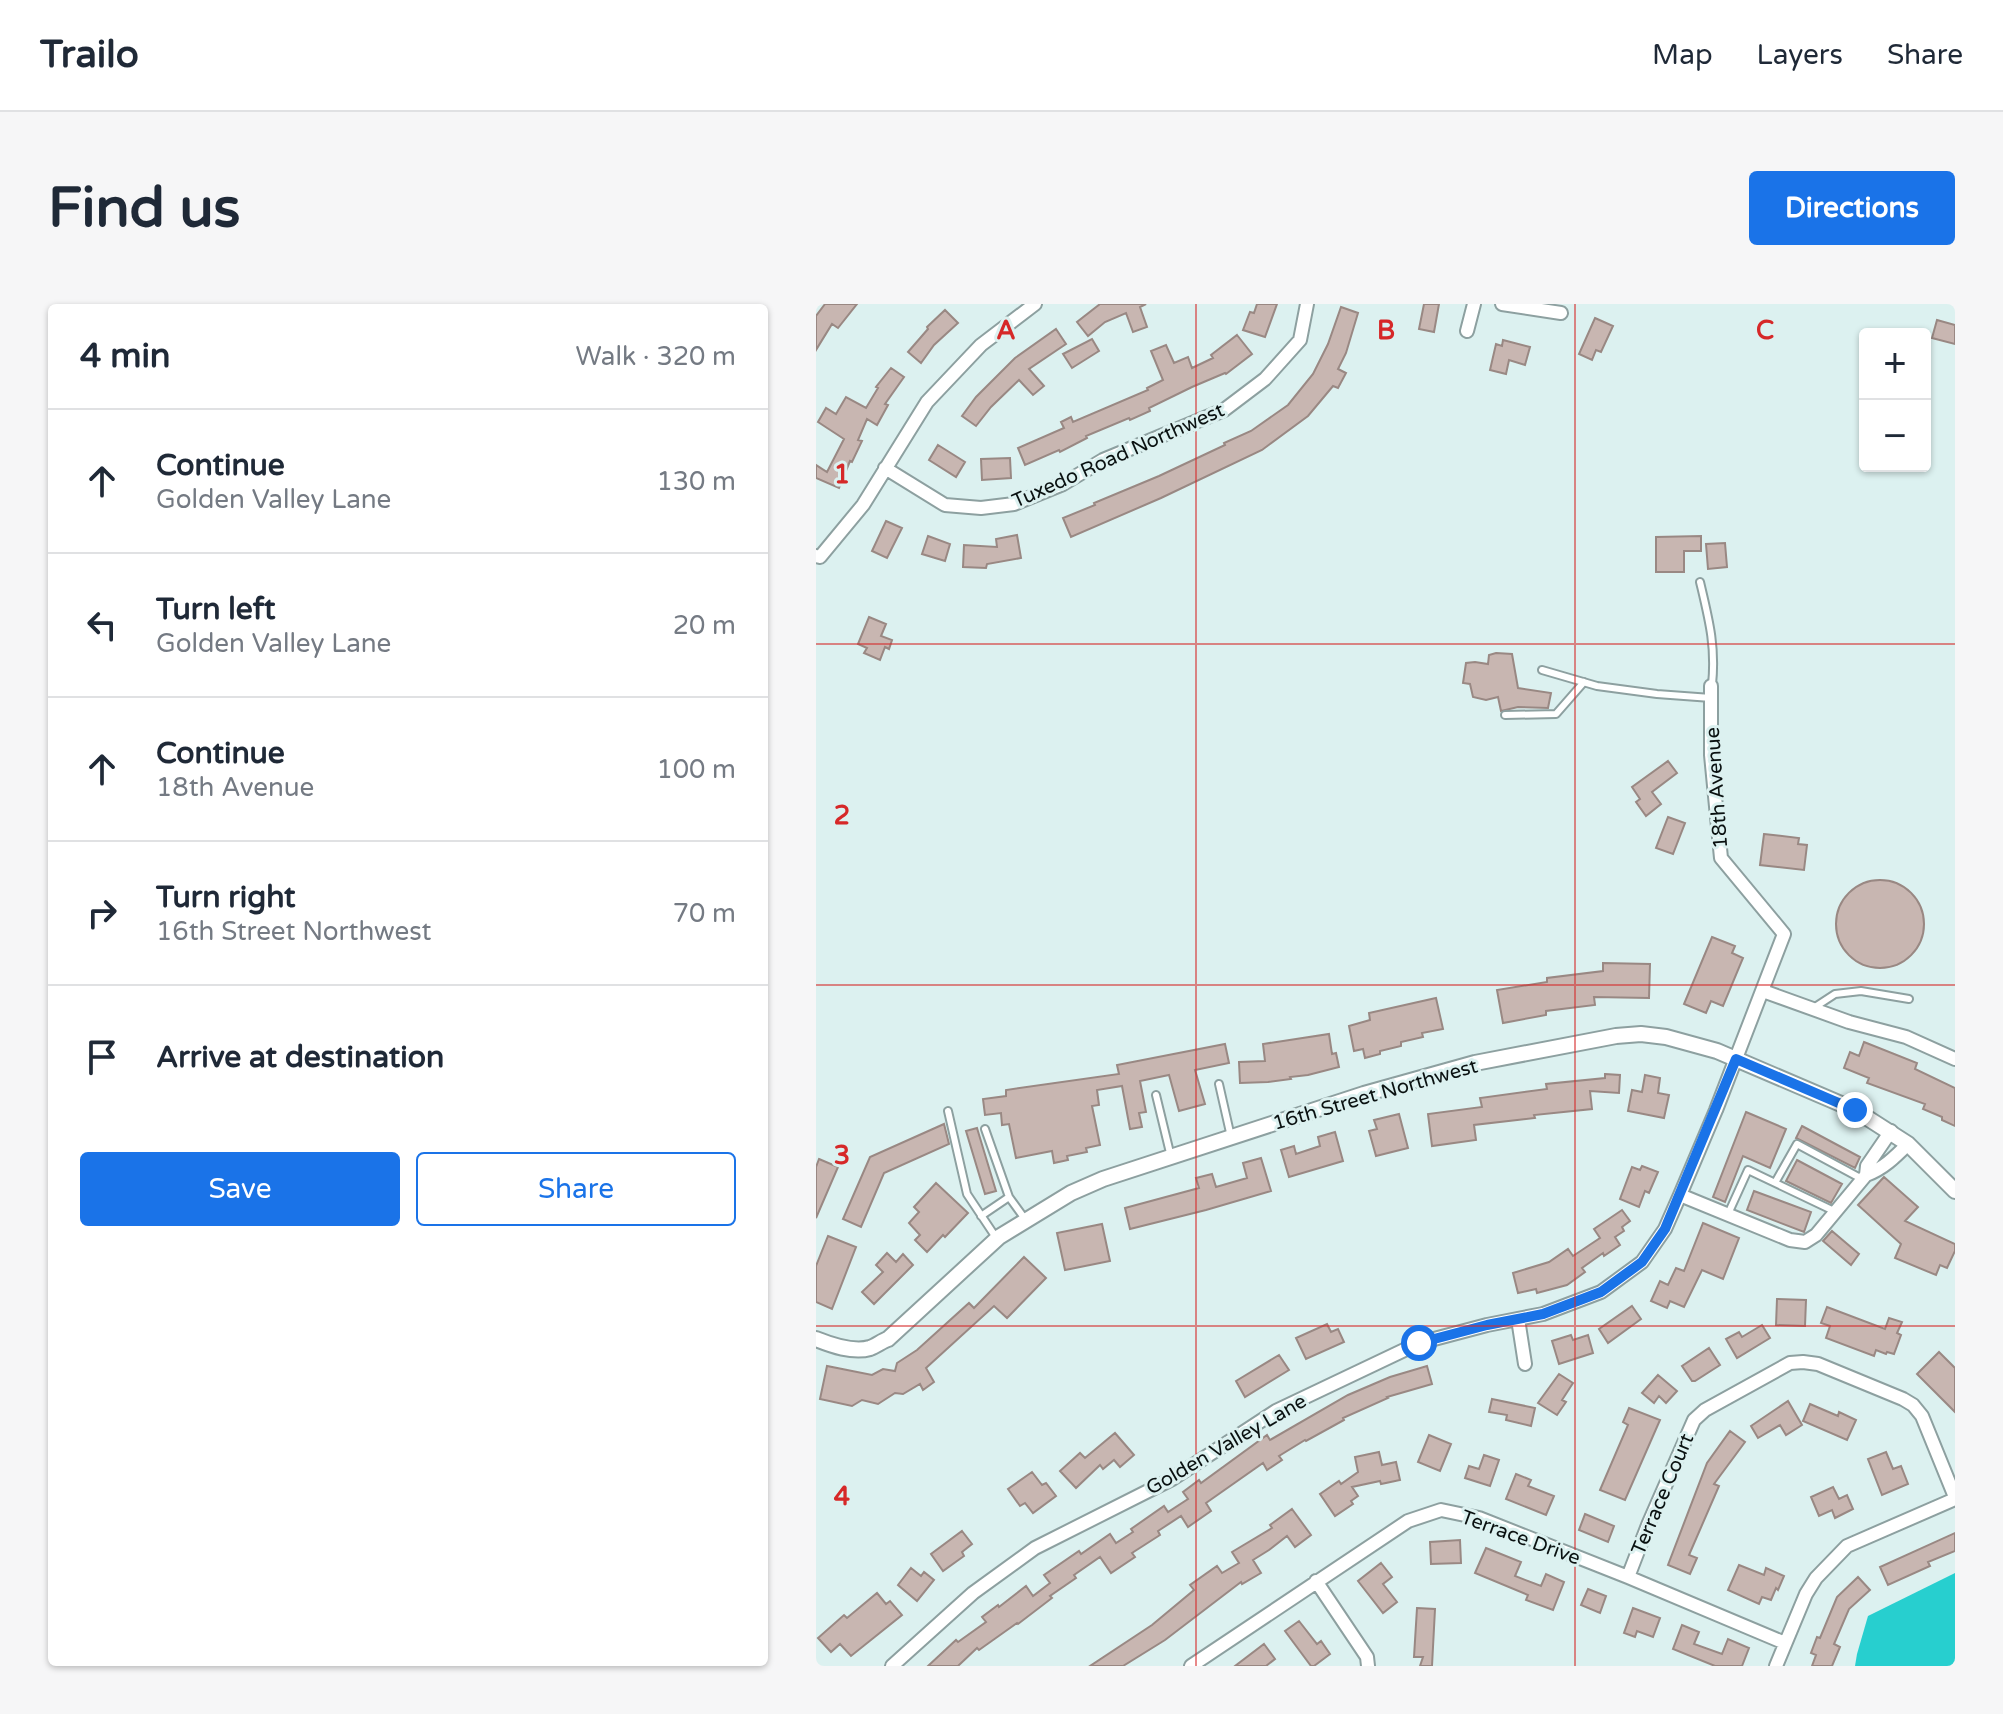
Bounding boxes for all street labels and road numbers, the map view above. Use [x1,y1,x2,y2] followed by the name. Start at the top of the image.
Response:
[1009,398,1229,514] street label: Tuxedo Road Northwest
[1701,726,1733,849] street label: 18th Avenue
[1270,1054,1481,1136] street label: 16th Street Northwest
[1142,1389,1311,1501] street label: Golden Valley Lane
[1627,1430,1699,1559] street label: Terrace Court
[1458,1505,1584,1571] street label: Terrace Drive

